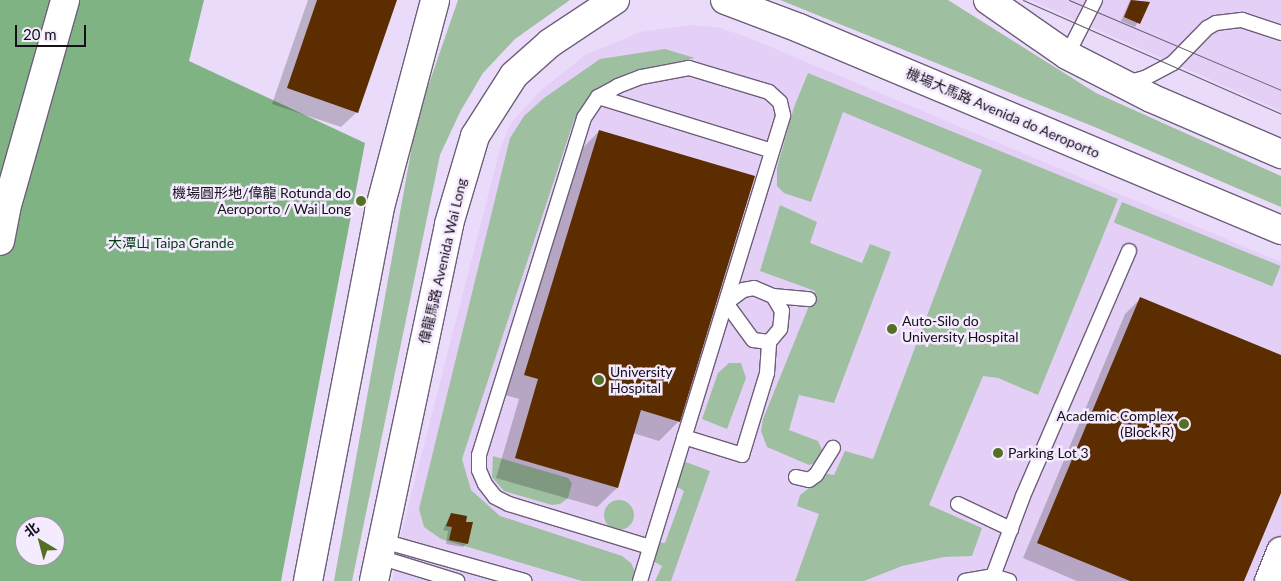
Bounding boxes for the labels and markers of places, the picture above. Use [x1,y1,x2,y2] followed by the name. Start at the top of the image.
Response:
[172,185,351,218] place label: 機場圓形地/偉龍 Rotunda do Aeroporto / Wai Long
[355,195,367,207] marker: 機場圓形地/偉龍 Rotunda do Aeroporto / Wai Long
[902,313,1019,346] place label: Auto-Silo do University Hospital
[886,323,898,335] marker: Auto-Silo do University Hospital
[610,364,672,397] place label: University Hospital
[592,373,606,387] marker: University Hospital
[1057,408,1174,441] place label: Academic Complex (Block R)
[1178,418,1190,430] marker: Academic Complex (Block R)
[1008,445,1089,461] place label: Parking Lot 3
[992,447,1004,459] marker: Parking Lot 3

